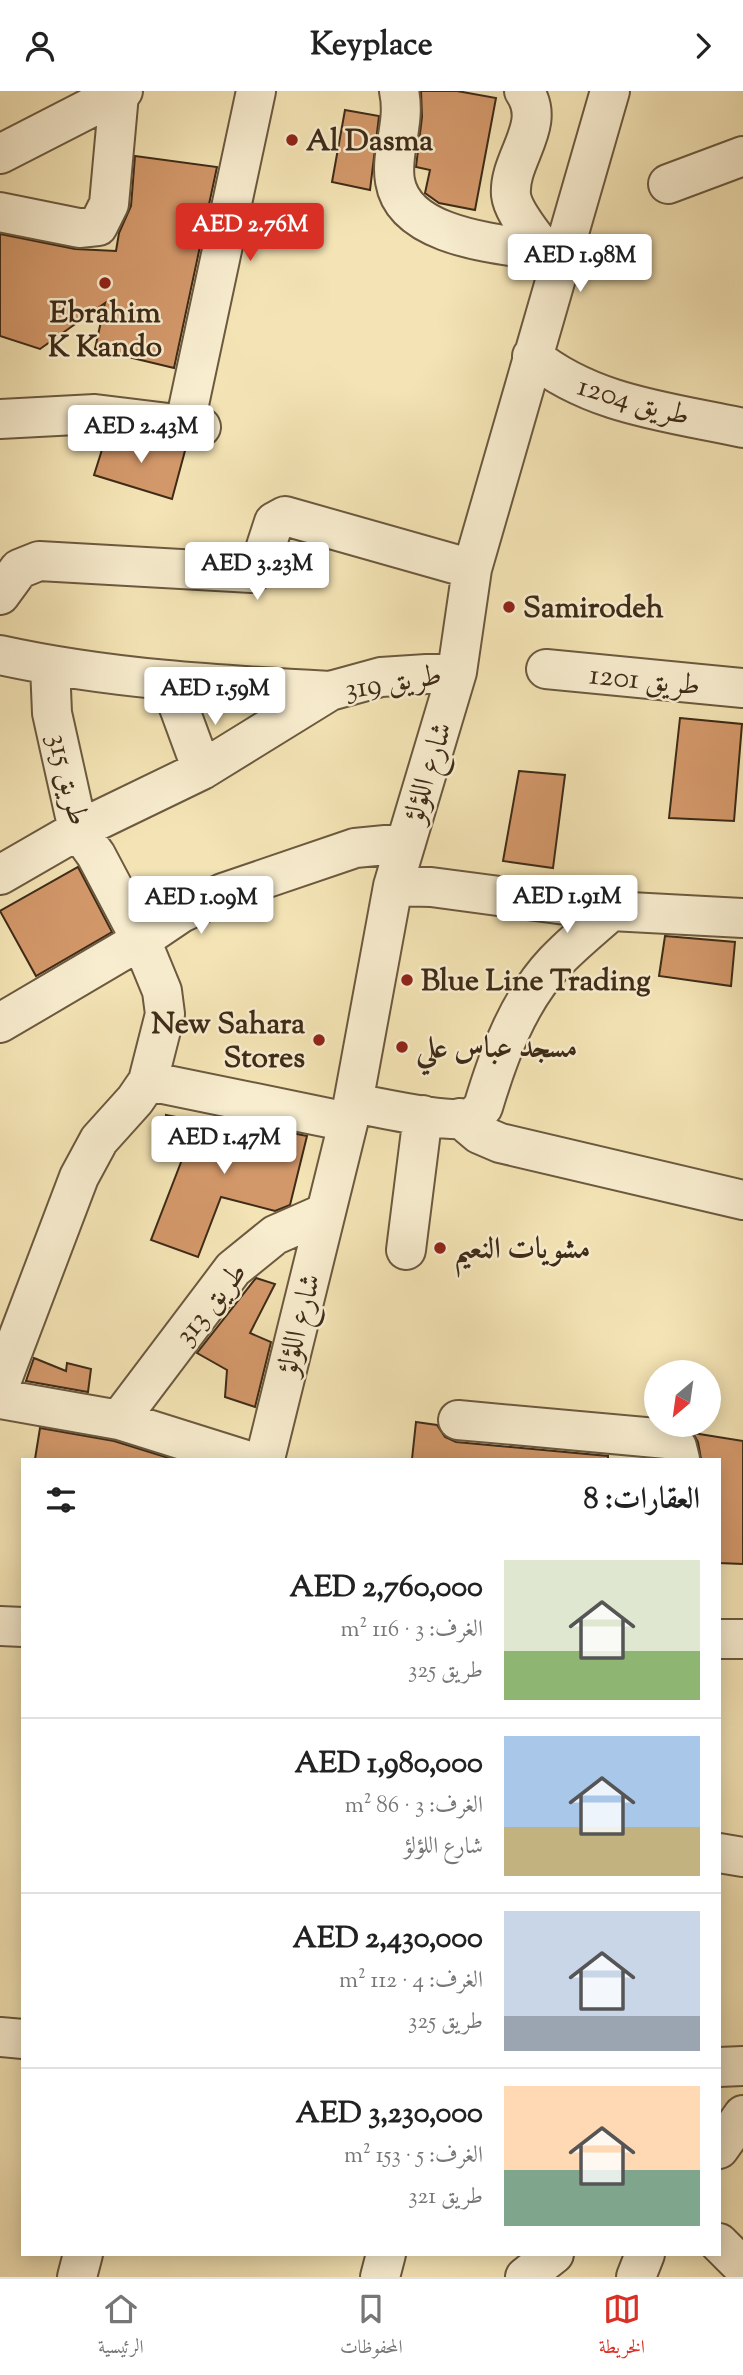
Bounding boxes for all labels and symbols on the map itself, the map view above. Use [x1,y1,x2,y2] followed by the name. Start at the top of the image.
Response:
[306,121,433,164] place label: Al Dasma
[284,132,300,148] marker: Al Dasma
[170,204,330,263] pin: AED 2.76M
[500,235,660,294] pin: AED 1.98M
[97,275,113,291] marker: Ebrahim K Kando
[48,293,162,370] place label: Ebrahim K Kando
[572,366,695,439] street label: طريق 1204
[61,405,221,465] pin: AED 2.43M
[177,543,337,602] pin: AED 3.23M
[523,588,664,631] place label: Samirodeh
[501,599,517,615] marker: Samirodeh
[587,654,702,709] street label: طريق 1201
[342,655,445,712] street label: طريق 319
[135,667,295,727] pin: AED 1.59M
[393,717,466,831] street label: شارع اللؤلؤ
[34,729,99,830] street label: طريق 315
[487,875,647,935] pin: AED 1.91M
[121,877,281,936] pin: AED 1.09M
[421,961,651,1004] place label: Blue Line Trading
[399,972,415,988] marker: Blue Line Trading
[151,1004,305,1081] place label: New Sahara Stores
[415,1028,578,1076] place label: مسجد عباس علي
[311,1032,327,1048] marker: New Sahara Stores
[394,1039,410,1055] marker: مسجد عباس علي
[144,1117,304,1176] pin: AED 1.47M
[454,1229,590,1278] place label: مشويات النعيم
[432,1240,448,1256] marker: مشويات النعيم
[165,1254,259,1355] street label: طريق 313
[266,1269,335,1383] street label: شارع اللؤلؤ
[644,1360,721,1437] north arrow

